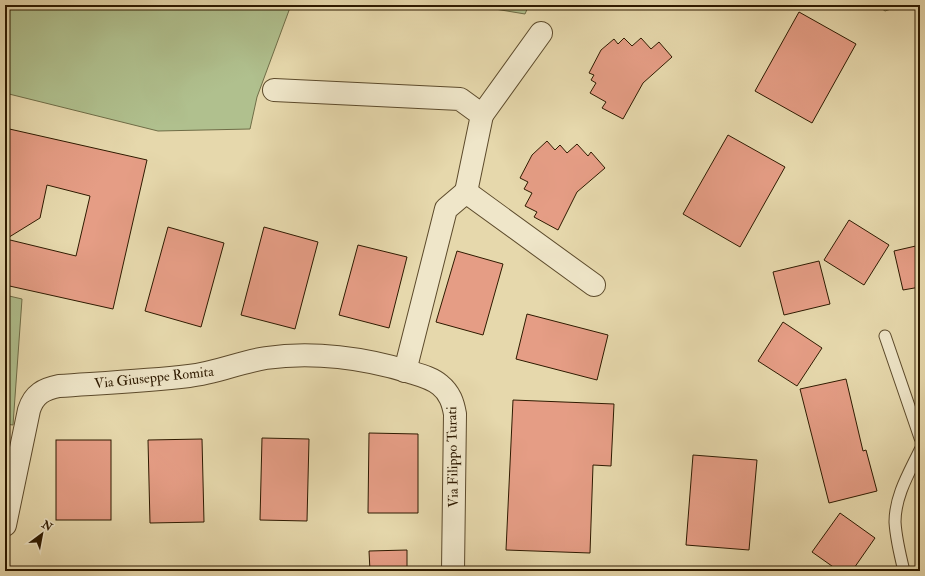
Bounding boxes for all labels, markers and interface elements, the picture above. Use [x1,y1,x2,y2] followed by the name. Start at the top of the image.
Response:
[94,363,215,393] street label: Via Giuseppe Romita
[443,406,463,508] street label: Via Filippo Turati
[22,514,62,554] north arrow
[39,517,56,535] text: N

